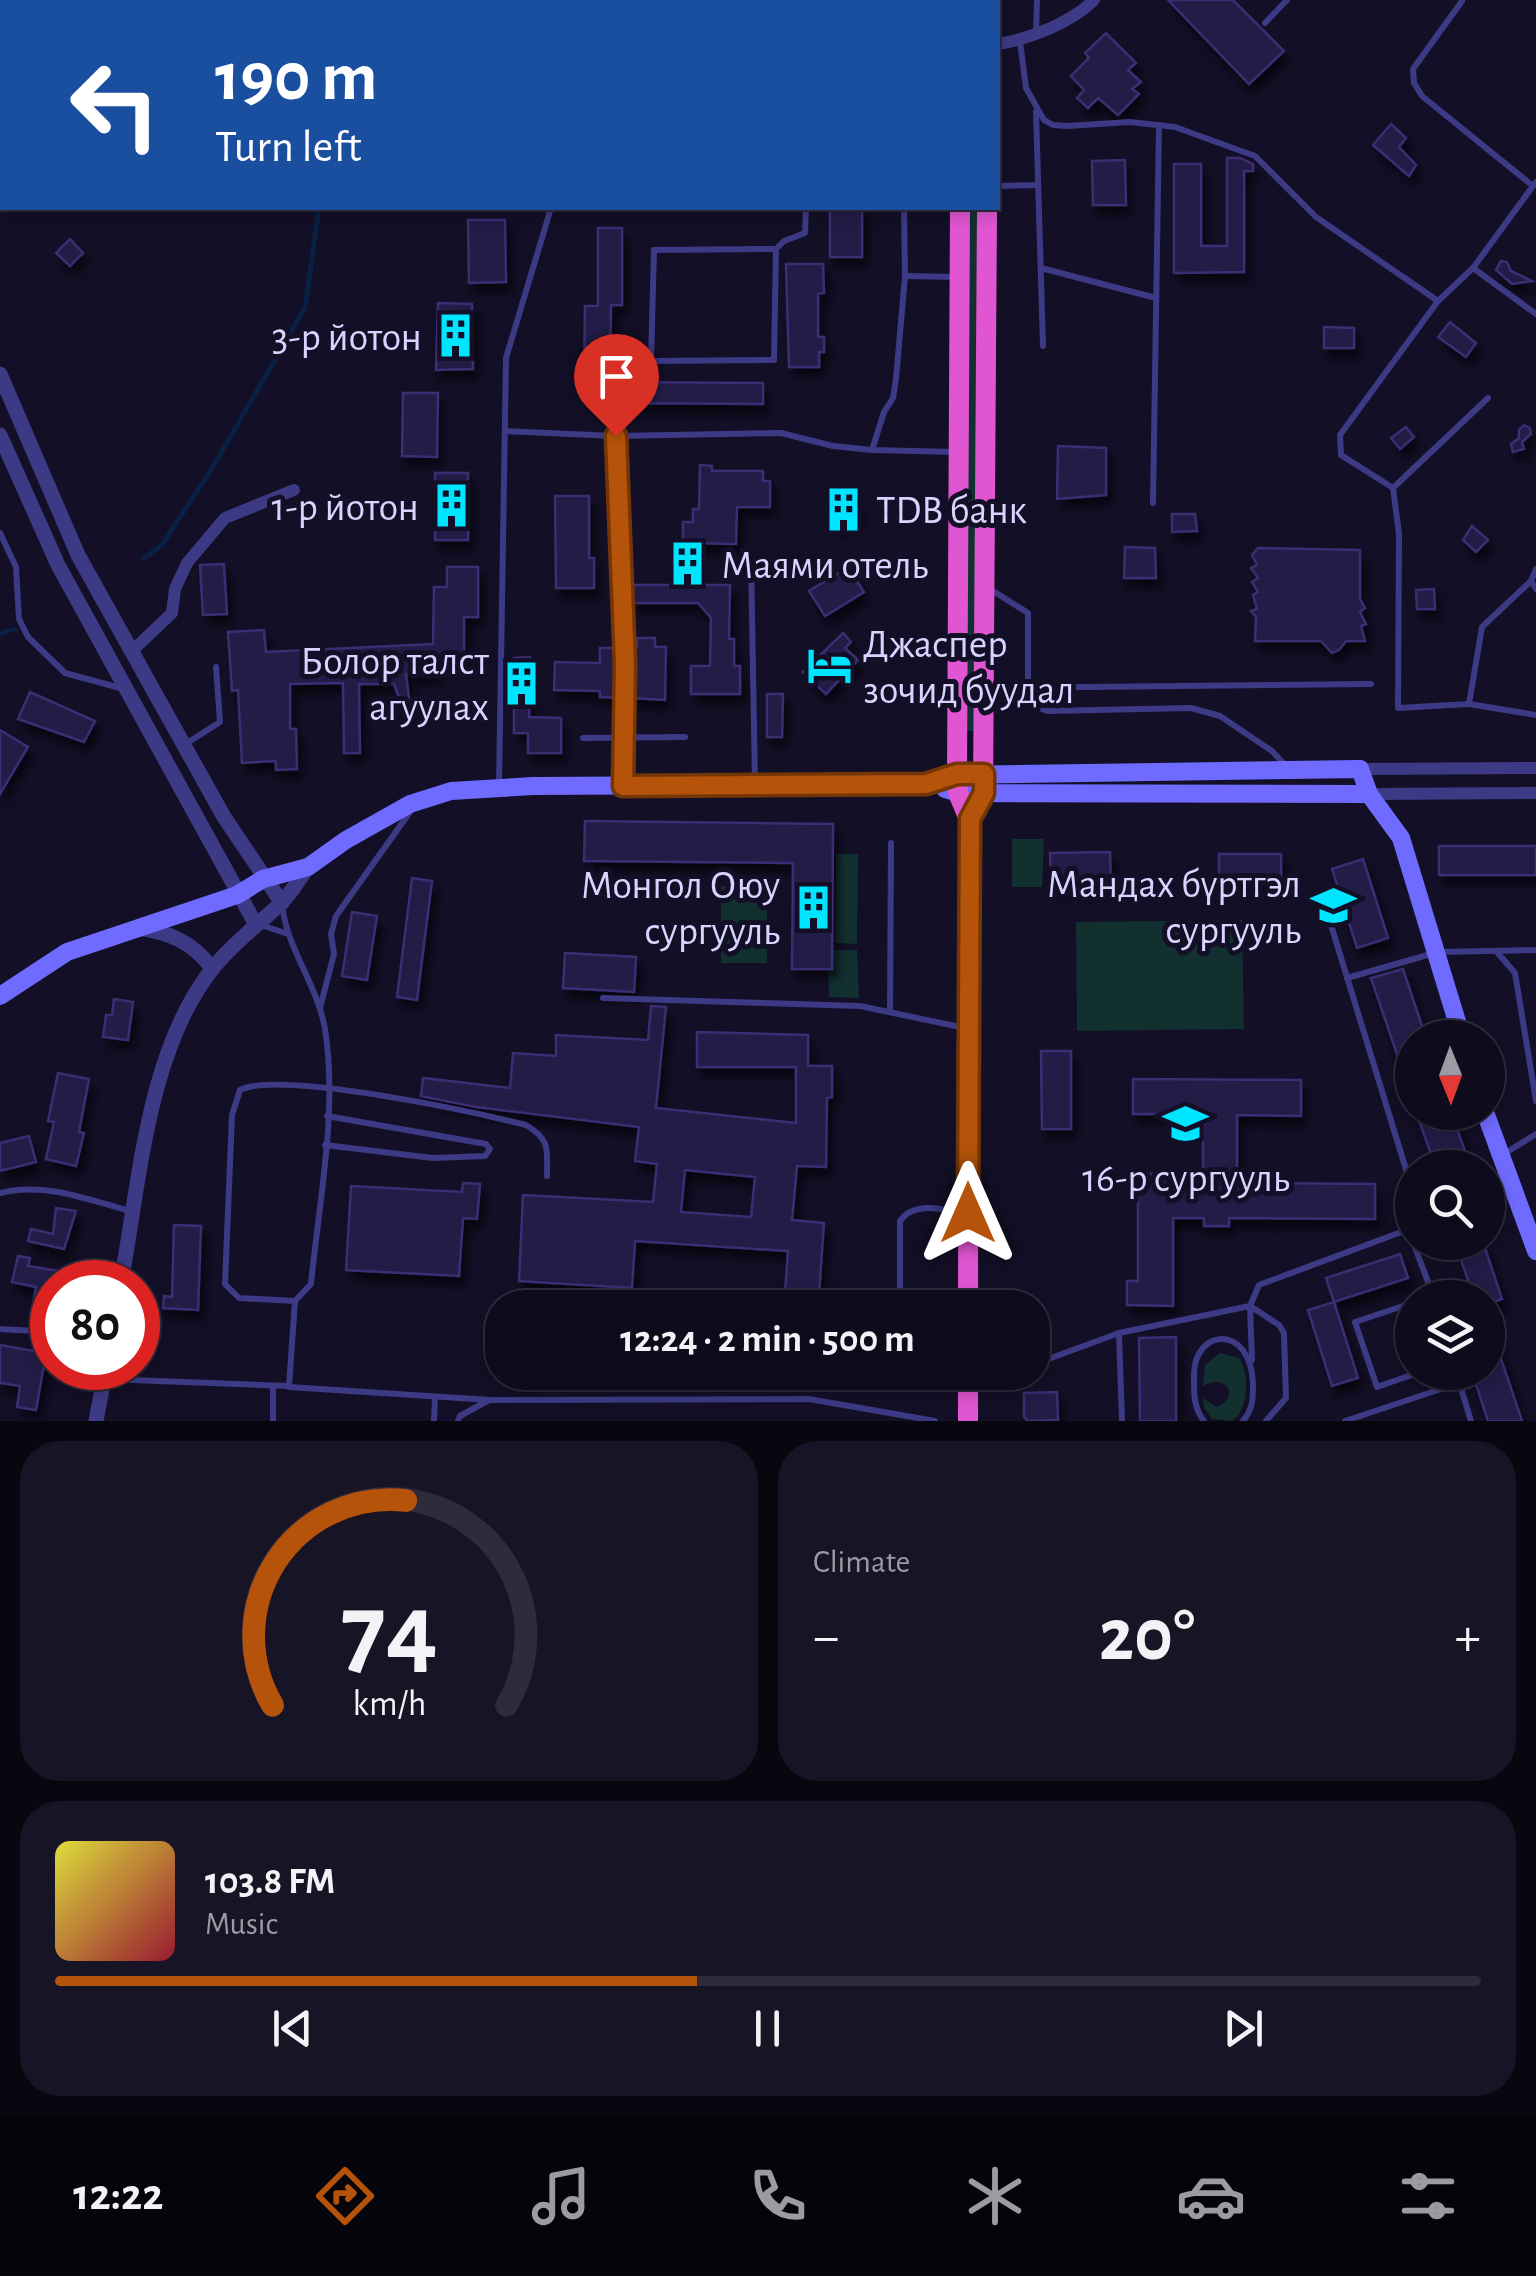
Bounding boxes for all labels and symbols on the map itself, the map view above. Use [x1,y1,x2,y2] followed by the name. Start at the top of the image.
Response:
[431,312,479,360] building icon: 3-р йотон
[272,318,422,358] place label: 3-р йотон
[574,334,659,437] pin
[428,482,476,530] building icon: 1-р йотон
[819,485,867,533] building icon: TDB банк
[272,488,419,528] place label: 1-р йотон
[876,491,1027,531] place label: TDB банк
[664,540,712,588] building icon: Маями отель
[721,546,928,586] place label: Маями отель
[863,625,1074,711] place label: Джаспер зочид буудал
[300,642,490,728] place label: Болор талст агуулах
[806,642,854,690] hotel icon: Джаспер зочид буудал
[498,659,546,707] building icon: Болор талст агуулах
[1047,865,1301,951] place label: Мандах бүртгэл сургууль
[580,866,780,952] place label: Монгол Оюу сургууль
[1310,882,1358,930] school or university icon: Мандах бүртгэл сургууль
[789,883,837,931] building icon: Монгол Оюу сургууль
[1395,1020,1505,1130] north arrow
[1162,1100,1210,1148] school or university icon: 16-р сургууль
[1082,1159,1290,1199] place label: 16-р сургууль
[916,1161,1020,1265] position arrow
[30,1260,160,1390] speed limit sign: 80

